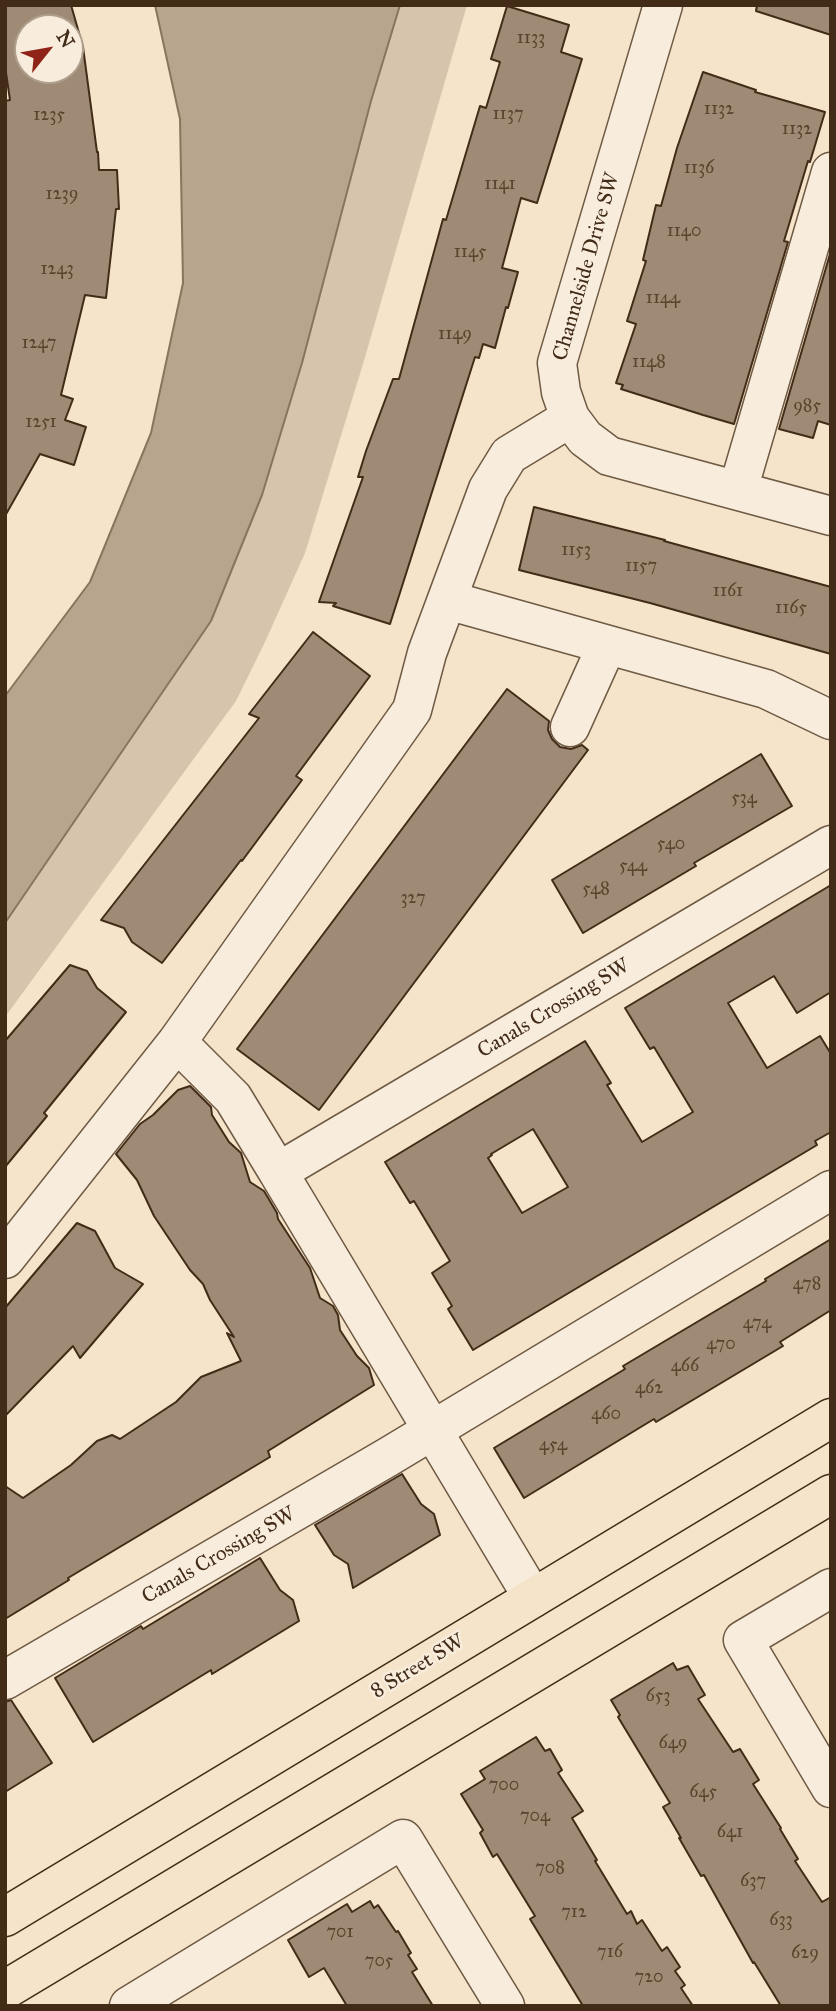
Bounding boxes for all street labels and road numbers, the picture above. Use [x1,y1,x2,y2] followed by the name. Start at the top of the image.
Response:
[548,170,626,364] street label: Channelside Drive SW
[473,954,635,1064] street label: Canals Crossing SW
[138,1502,300,1610] street label: Canals Crossing SW
[367,1629,469,1705] street label: 8 Street SW

